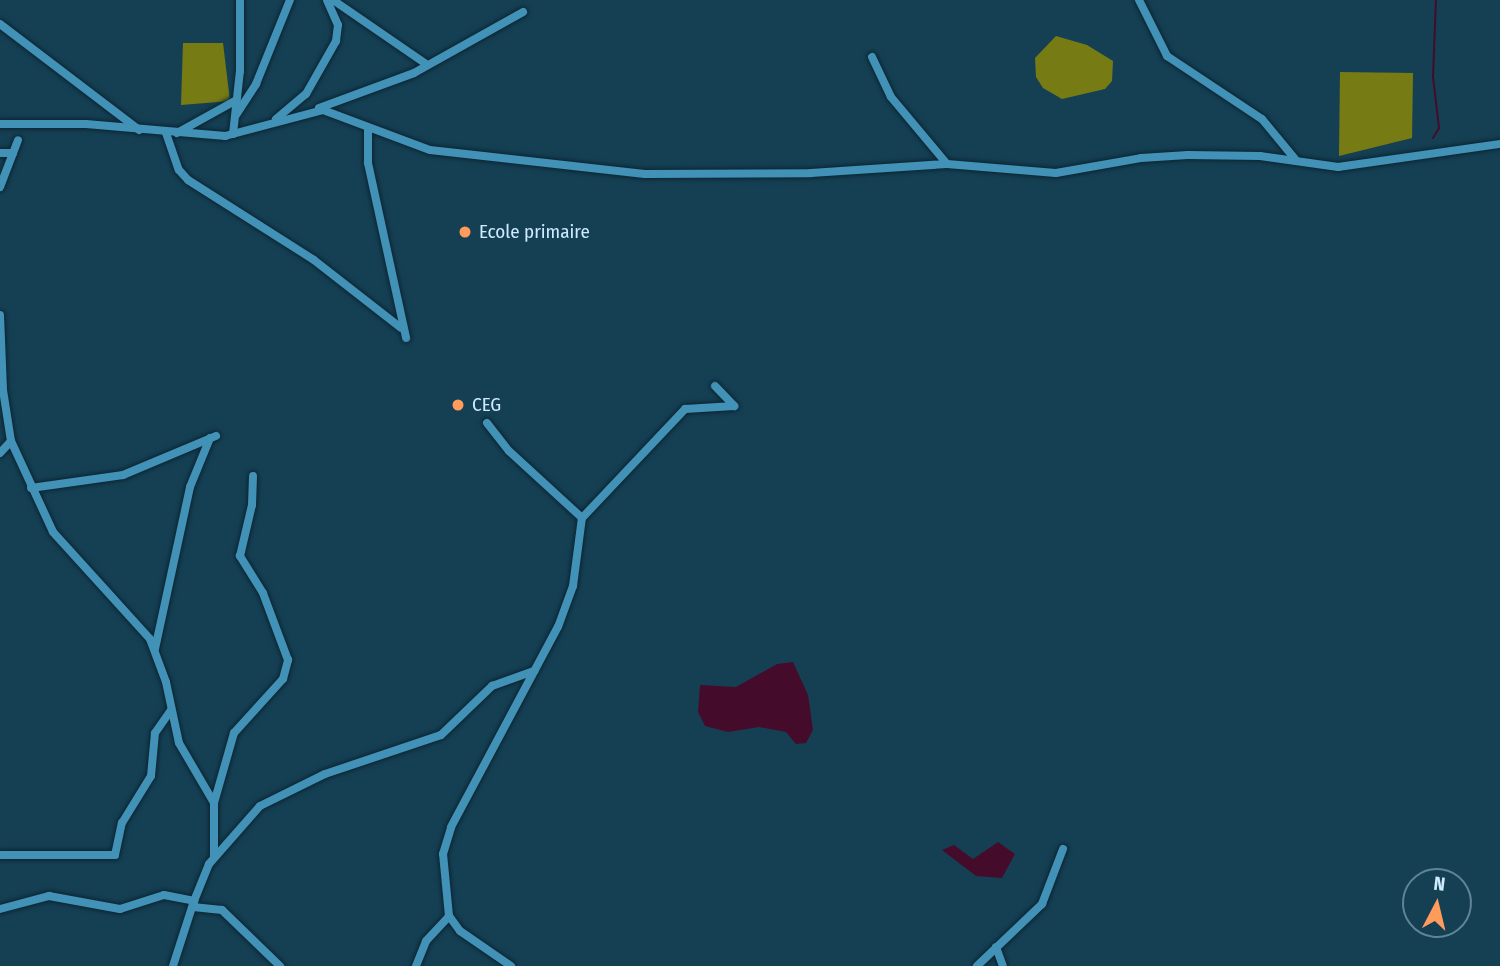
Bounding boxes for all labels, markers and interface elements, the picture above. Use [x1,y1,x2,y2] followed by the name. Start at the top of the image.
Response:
[479,221,590,243] place label: Ecole primaire
[457,224,473,240] marker: Ecole primaire
[472,394,501,416] place label: CEG
[450,397,466,413] marker: CEG
[1402,868,1472,938] north arrow
[1432,872,1446,896] text: N

